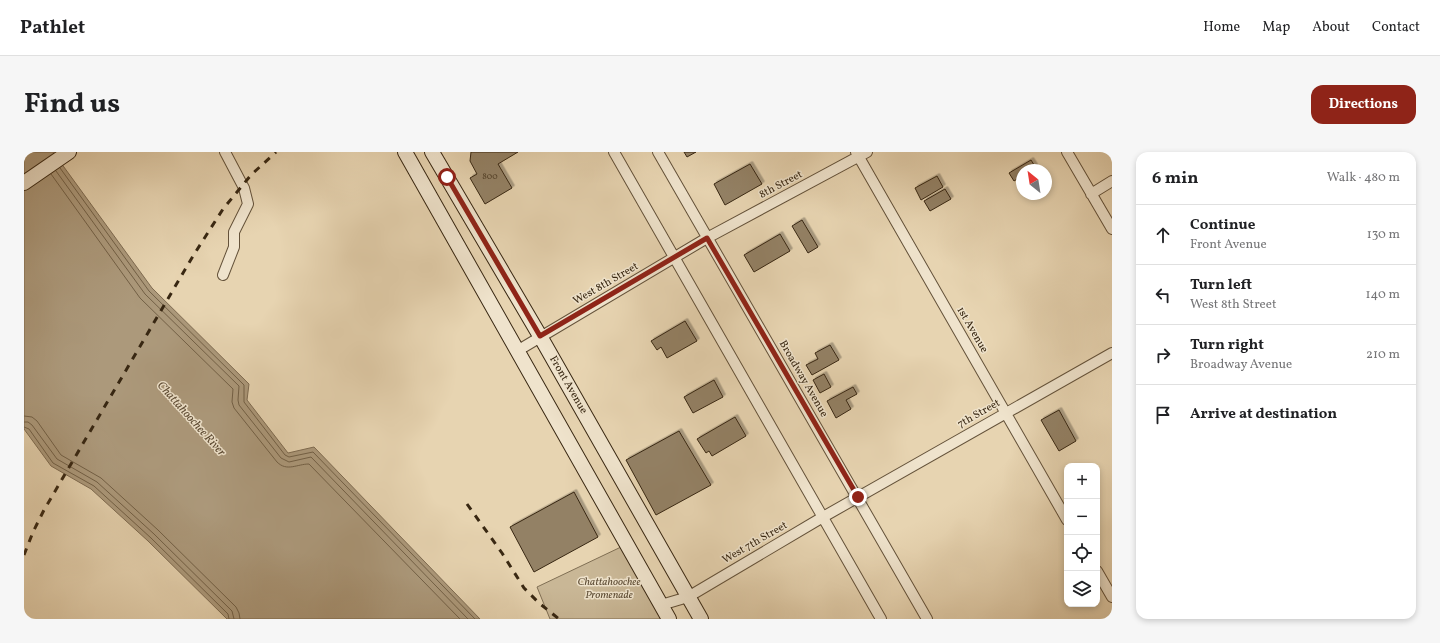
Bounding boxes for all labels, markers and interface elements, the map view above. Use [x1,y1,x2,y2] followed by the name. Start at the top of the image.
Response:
[20,15,85,41] text: Pathlet
[1203,18,1240,37] text: Home
[1262,18,1290,37] text: Map
[1312,18,1350,37] text: About
[1372,18,1420,37] text: Contact
[24,85,120,124] text: Find us
[1311,85,1416,124] button: Directions
[1016,164,1052,200] north arrow
[757,167,805,203] street label: 8th Street
[1152,167,1198,190] text: 6 min
[438,168,456,186] route start
[1327,169,1400,187] text: Walk · 480 m
[482,170,498,183] house number: 800
[1190,215,1255,236] text: Continue
[1152,224,1174,246] icon: ahead
[1367,226,1400,244] text: 130 m
[1190,236,1267,254] text: Front Avenue
[571,259,642,309] street label: West 8th Street
[1190,275,1252,296] text: Turn left
[1152,284,1174,306] icon: left
[1366,286,1400,304] text: 140 m
[1190,296,1276,314] text: West 8th Street
[953,304,991,356] street label: 1st Avenue
[1190,335,1264,356] text: Turn right
[775,338,831,420] street label: Broadway Avenue
[1152,344,1174,366] icon: right
[1366,346,1400,364] text: 210 m
[545,353,591,417] street label: Front Avenue
[1190,356,1292,374] text: Broadway Avenue
[153,378,229,460] water label: Chattahoochee River
[955,396,1003,432] street label: 7th Street
[1152,404,1174,426] icon: arrive
[1190,404,1337,425] text: Arrive at destination
[1064,463,1100,607] map controls
[1064,463,1100,499] button: +
[849,488,867,506] route end
[1064,499,1100,535] button: −
[720,518,790,568] street label: West 7th Street
[1064,535,1100,571] button: locate
[1064,571,1100,607] button: layers
[578,575,640,603] park label: Chattahoochee Promenade

